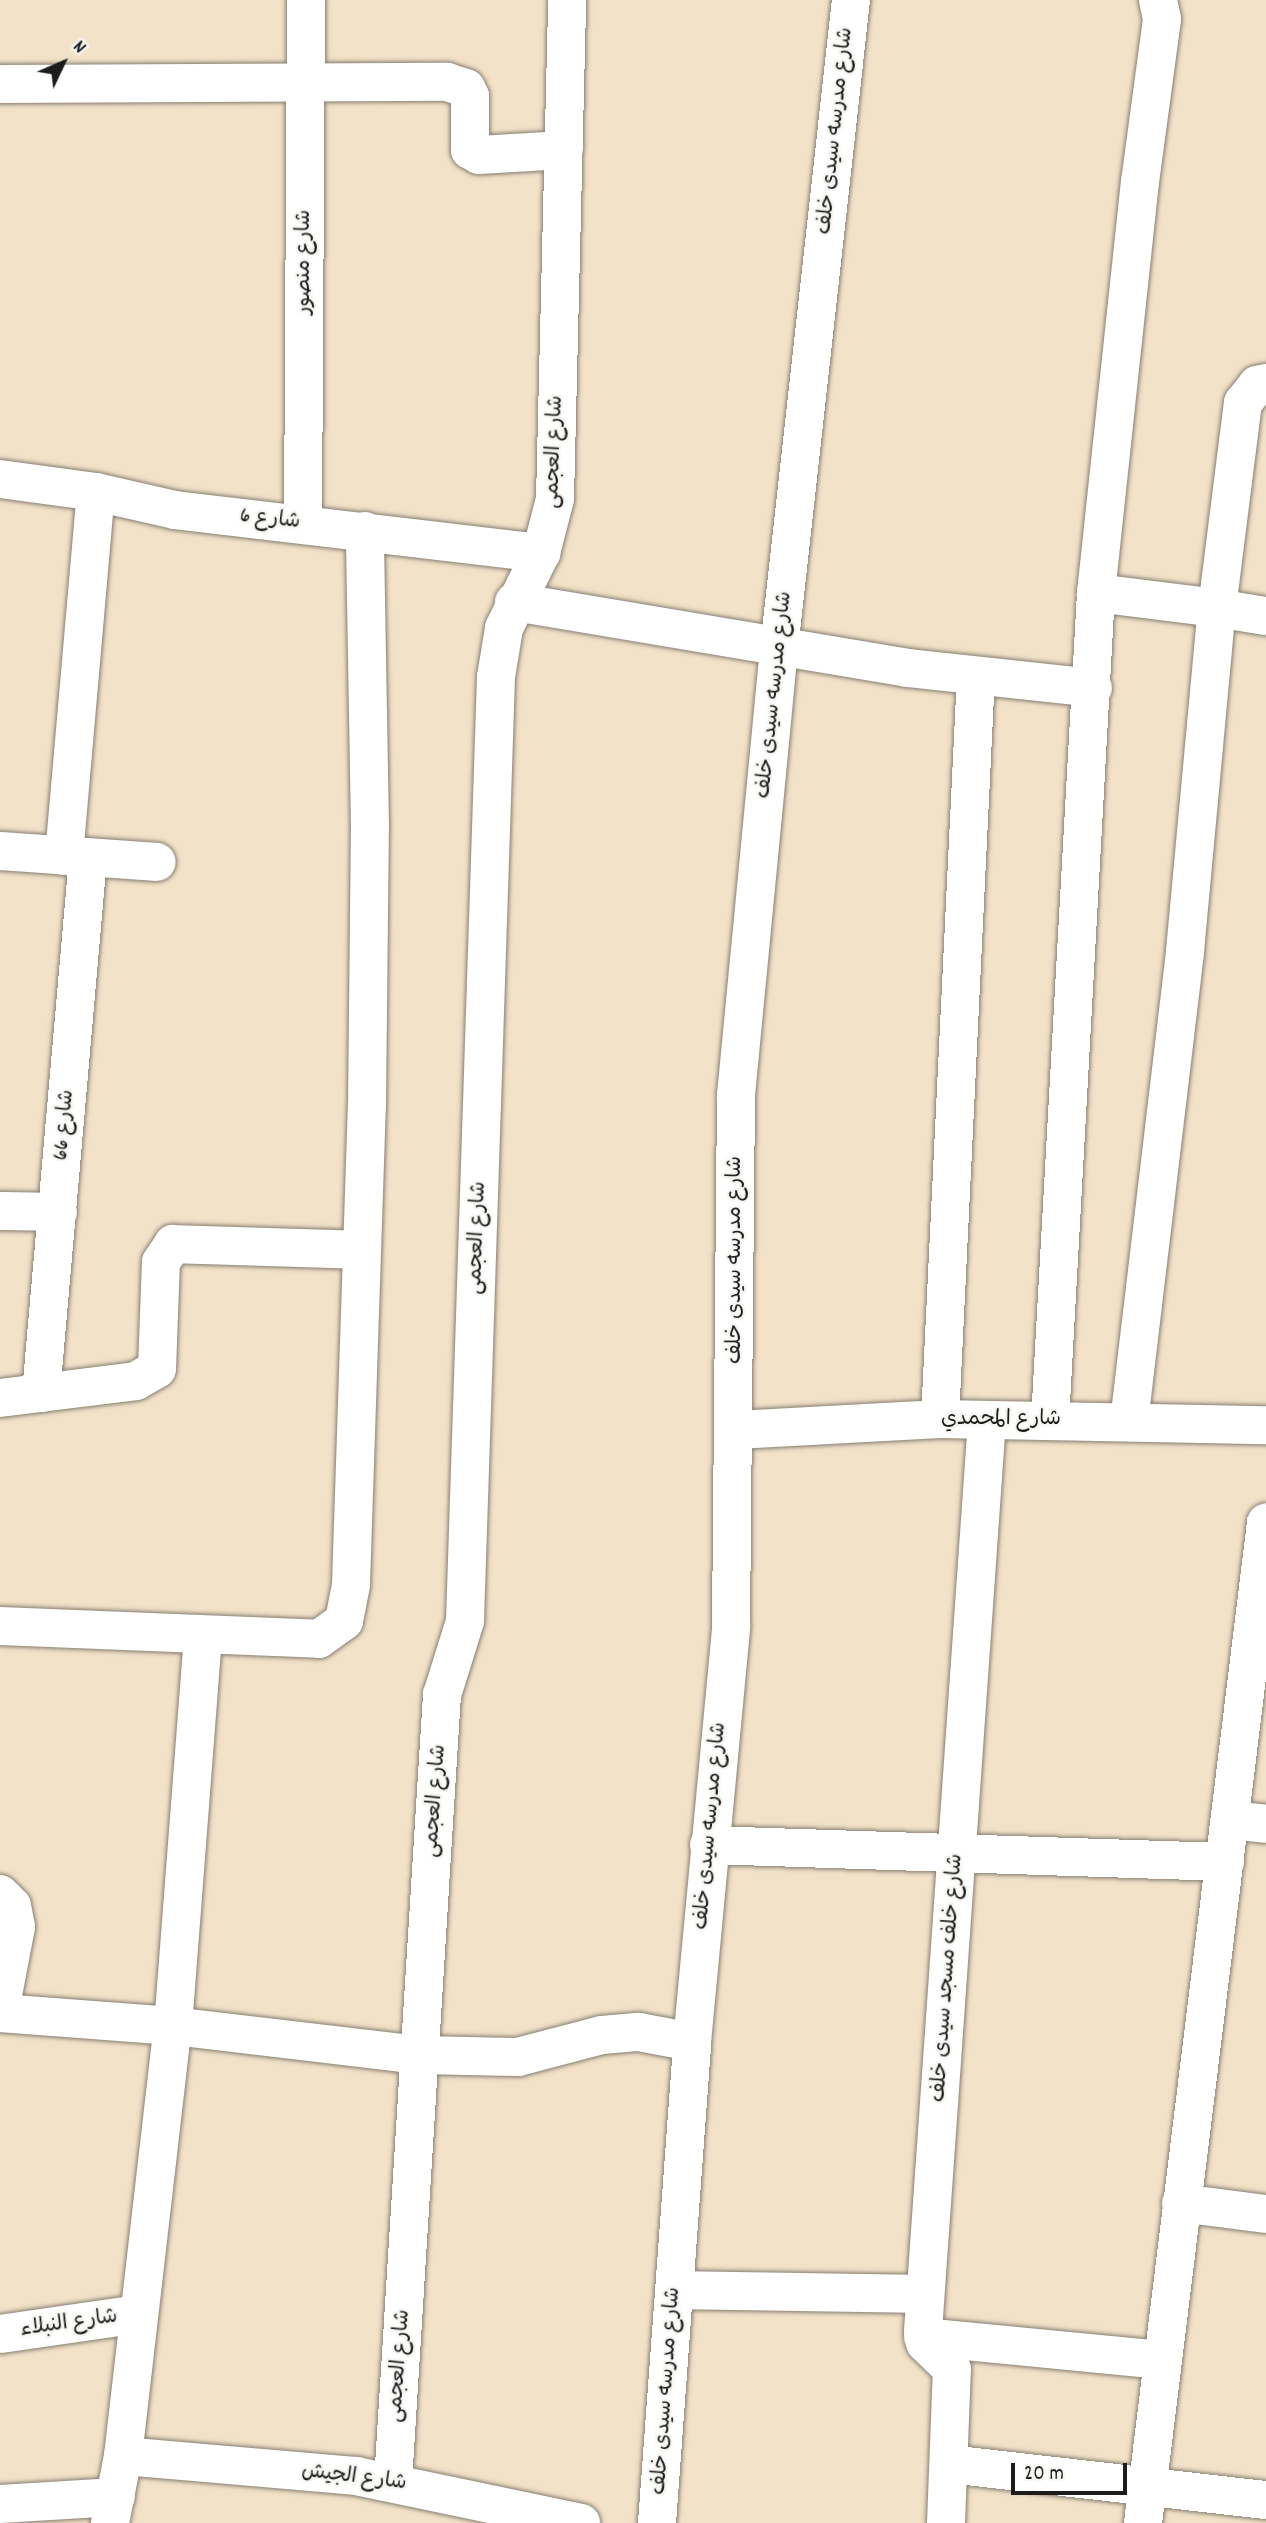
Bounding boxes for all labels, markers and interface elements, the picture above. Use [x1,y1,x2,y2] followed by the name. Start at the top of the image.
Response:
[813,26,859,236] street label: شارع مدرسه سيدى خلف
[28,28,98,98] north arrow
[65,35,91,61] text: N
[292,210,318,314] street label: شارع منصور
[540,395,570,509] street label: شارع العجمى
[239,504,301,536] street label: شارع 6
[752,590,798,800] street label: شارع مدرسه سيدى خلف
[49,1089,81,1161] street label: شارع 66
[723,1156,749,1364] street label: شارع مدرسه سيدى خلف
[463,1181,493,1295] street label: شارع العجمى
[941,1407,1061,1433] street label: شارع المحمدي
[689,1721,733,1931] street label: شارع مدرسه سيدى خلف
[419,1744,453,1858] street label: شارع العجمى
[927,1853,969,2103] street label: شارع خلف مسجد سيدى خلف
[647,2286,687,2496] street label: شارع مدرسه سيدى خلف
[19,2305,119,2343] street label: شارع النبلاء
[383,2309,417,2423] street label: شارع العجمى
[1014,2450,1130,2494] scale bar
[300,2459,408,2497] street label: شارع الجيش
[1024,2460,1064,2490] text: 20 m

